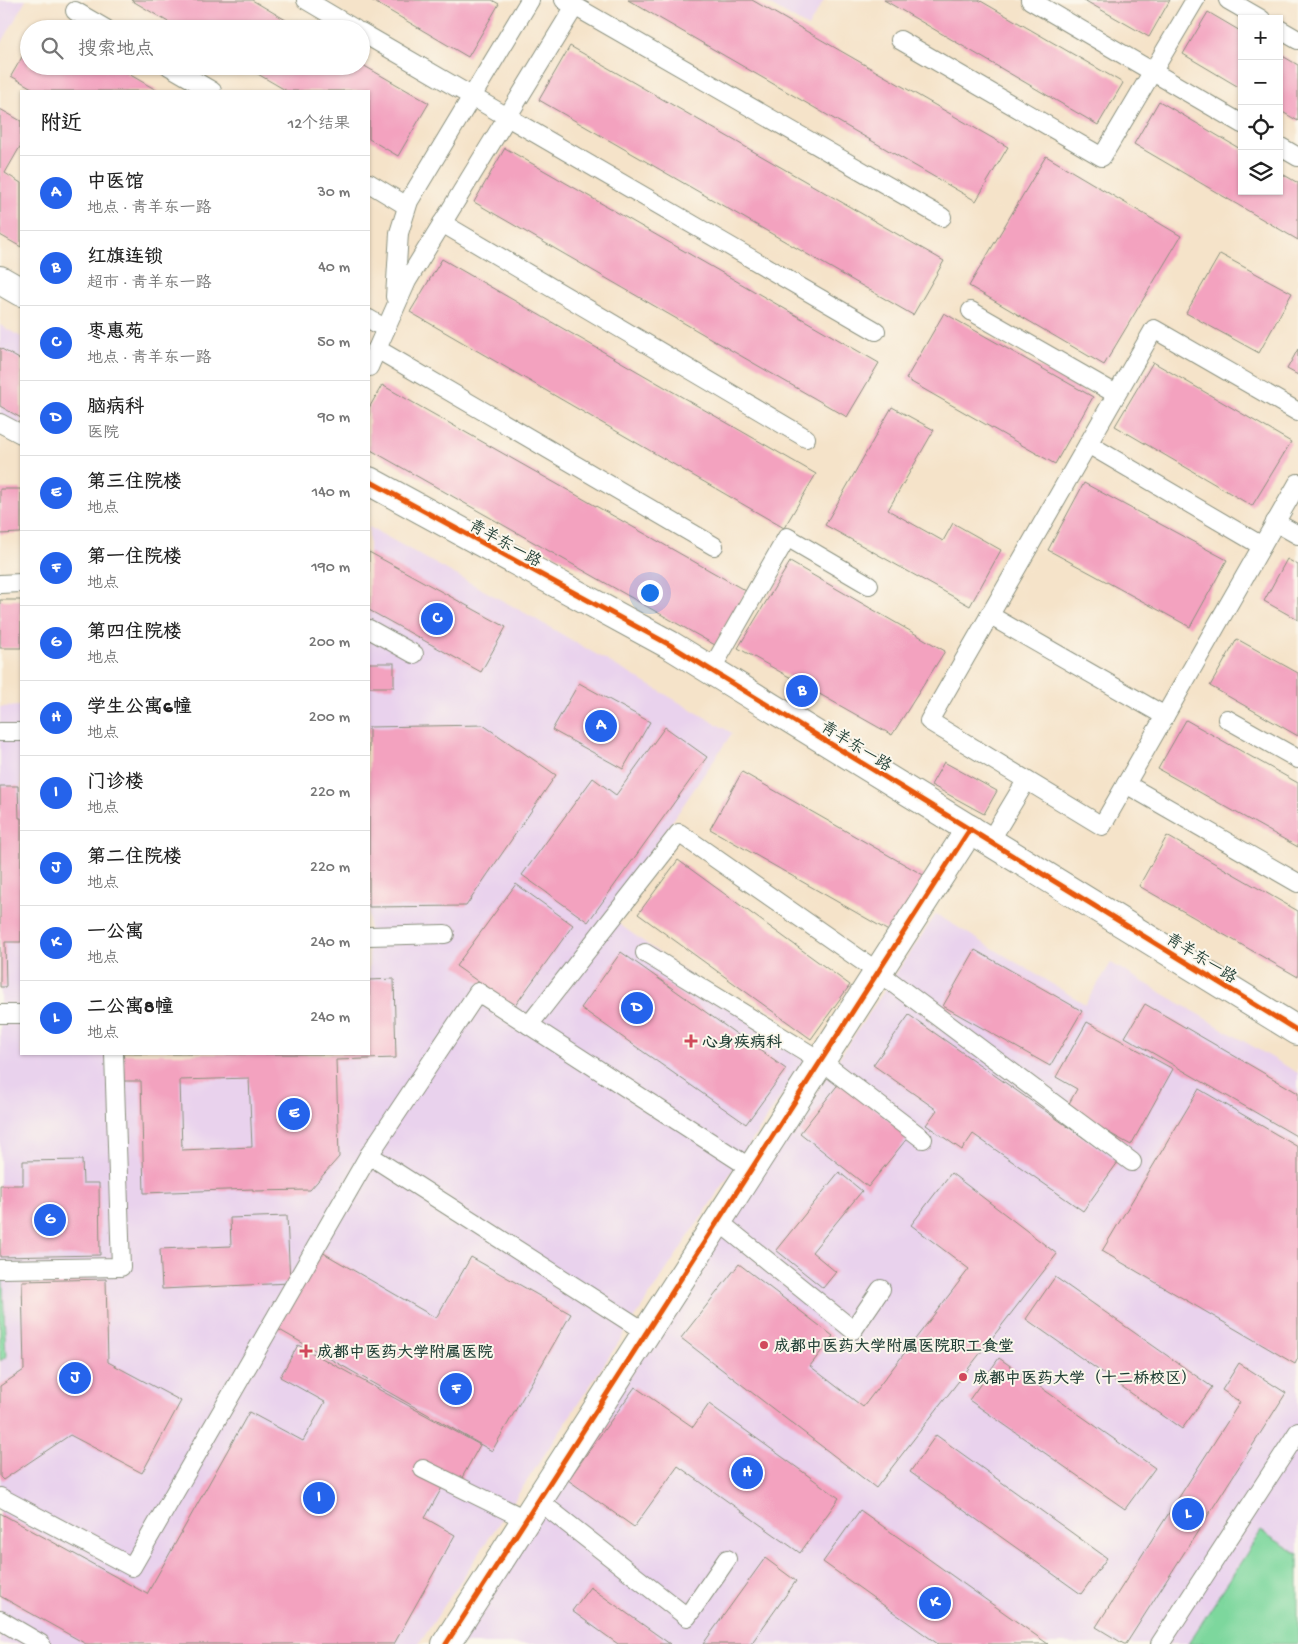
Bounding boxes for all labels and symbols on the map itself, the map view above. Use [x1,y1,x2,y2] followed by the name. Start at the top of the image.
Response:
[465,516,545,573] street label: 青羊东一路
[637,580,663,606] your location
[421,600,453,638] pin: C
[786,672,818,710] pin: B
[585,707,617,745] pin: A
[816,717,895,777] street label: 青羊东一路
[1161,929,1240,989] street label: 青羊东一路
[621,989,653,1027] pin: D
[702,1033,782,1054] place label: 心身疾病科
[684,1034,698,1048] marker: 心身疾病科
[278,1095,310,1133] pin: E
[34,1201,66,1239] pin: G
[774,1337,1014,1358] place label: 成都中医药大学附属医院职工食堂
[758,1339,770,1351] marker: 成都中医药大学附属医院职工食堂
[317,1343,493,1364] place label: 成都中医药大学附属医院
[299,1344,313,1358] marker: 成都中医药大学附属医院
[59,1359,91,1397] pin: J
[973,1369,1197,1390] place label: 成都中医药大学（十二桥校区）
[440,1370,472,1408] pin: F
[957,1371,969,1383] marker: 成都中医药大学（十二桥校区）
[731,1454,763,1492] pin: H
[303,1479,335,1517] pin: I
[1172,1495,1204,1533] pin: L
[919,1584,951,1622] pin: K

